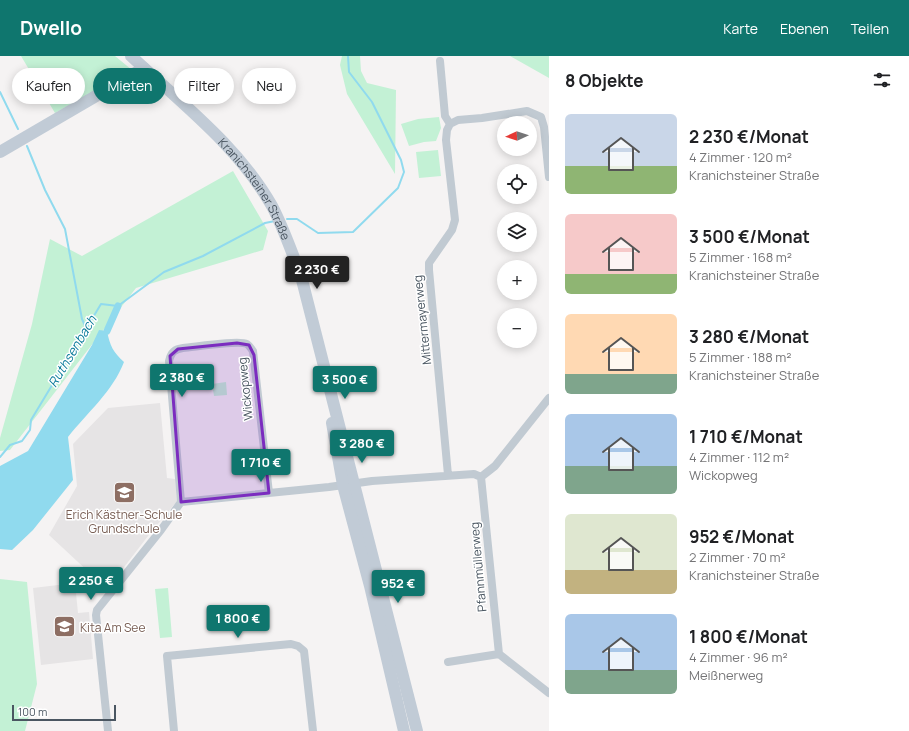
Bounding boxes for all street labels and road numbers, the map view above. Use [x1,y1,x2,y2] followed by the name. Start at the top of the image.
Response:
[215,134,295,242] street label: Kranichsteiner Straße
[409,274,435,366] street label: Mittermayerweg
[233,357,257,421] street label: Wickopweg
[466,521,490,613] street label: Pfannmüllerweg

